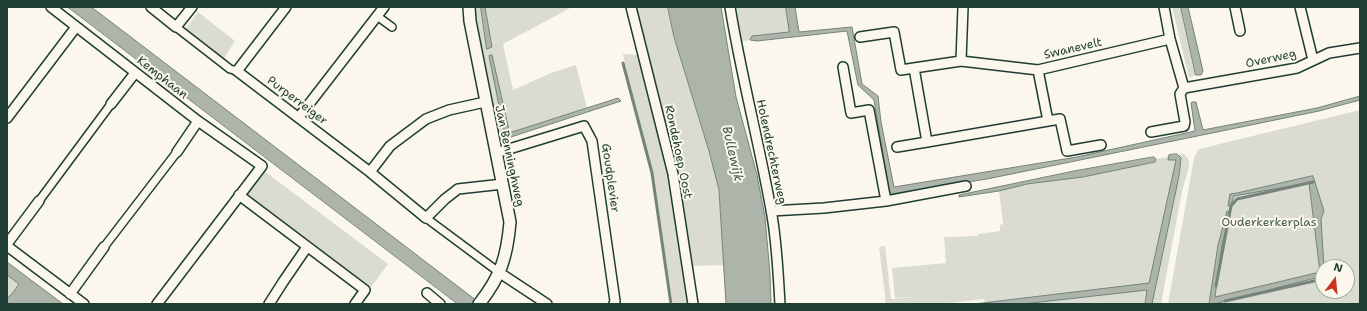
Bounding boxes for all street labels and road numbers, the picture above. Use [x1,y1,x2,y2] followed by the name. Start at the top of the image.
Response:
[1042,35,1104,63] street label: Swanevelt
[1244,47,1298,71] street label: Overweg
[134,54,190,102] street label: Kemphaan
[264,74,330,128] street label: Purperreiger
[753,98,789,206] street label: Holendrechterweg
[491,104,527,208] street label: Jan Benninghweg
[661,104,695,200] street label: Rondehoep Oost
[598,143,622,213] street label: Goudplevier

